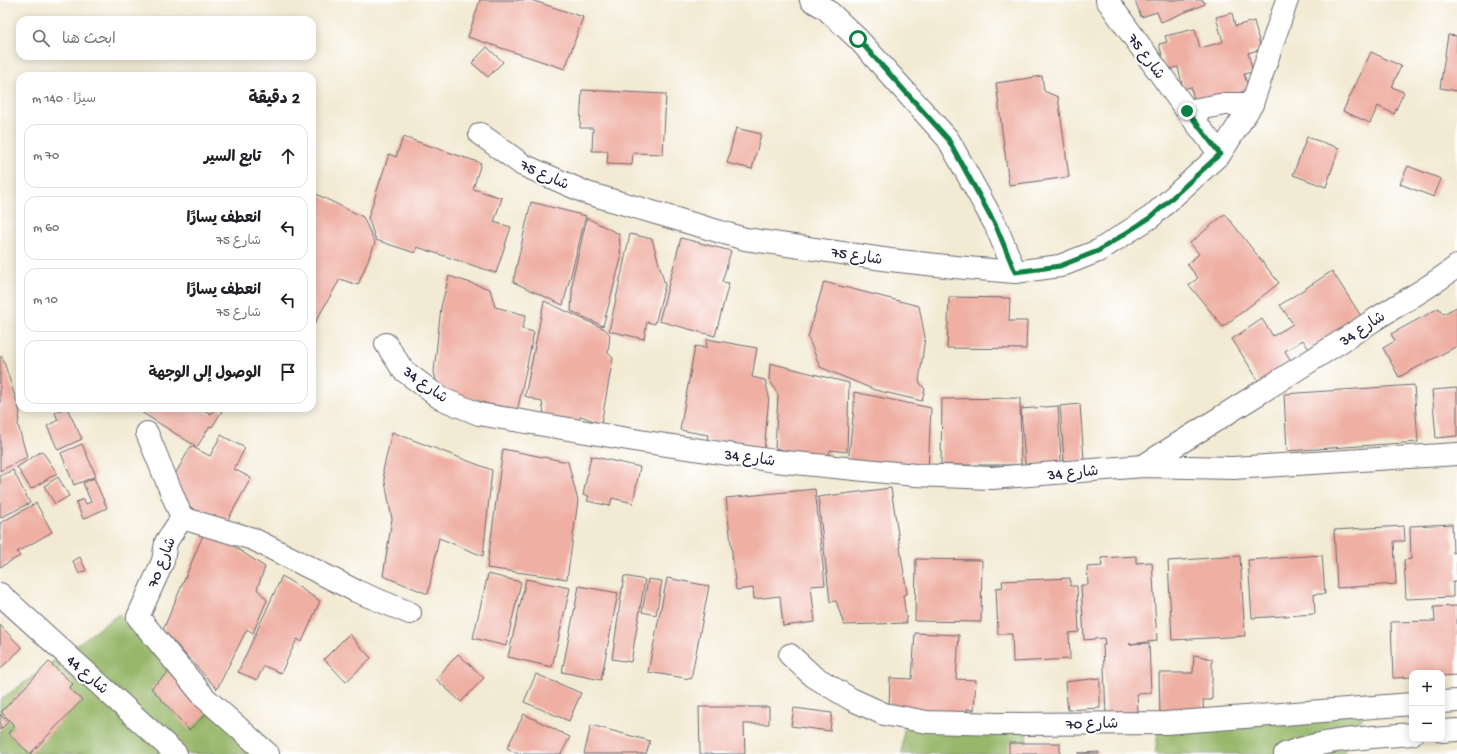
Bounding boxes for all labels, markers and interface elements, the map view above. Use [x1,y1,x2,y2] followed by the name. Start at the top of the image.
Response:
[16,16,316,60] search box
[30,27,52,49] icon: search
[849,30,867,48] route start
[1122,30,1168,83] street label: شارع 75
[62,31,116,49] text: ابحث هنا
[248,90,300,110] text: 2 دقيقة
[32,92,96,107] text: سيرًا · 140 m
[1178,102,1196,120] route end
[277,145,299,167] icon: ahead
[33,149,59,164] text: 70 m
[204,149,261,167] text: تابع السير
[516,156,571,195] street label: شارع 75
[187,210,261,228] text: انعطف يسارًا
[277,217,299,239] icon: left
[33,221,59,236] text: 60 m
[216,234,261,249] text: شارع 75
[829,244,884,270] street label: شارع 75
[187,282,261,300] text: انعطف يسارًا
[277,289,299,311] icon: left
[33,293,58,308] text: 10 m
[216,306,261,321] text: شارع 75
[1336,308,1389,352] street label: شارع 34
[277,361,299,383] icon: arrive
[398,363,451,408] street label: شارع 34
[148,365,261,383] text: الوصول إلى الوجهة
[722,446,776,471] street label: شارع 34
[1046,463,1099,485] street label: شارع 34
[144,535,181,591] street label: شارع 70
[62,652,111,699] street label: شارع 44
[1409,670,1445,742] map controls
[1409,670,1445,706] button: +
[1409,706,1445,742] button: −
[1065,716,1118,734] street label: شارع 70

